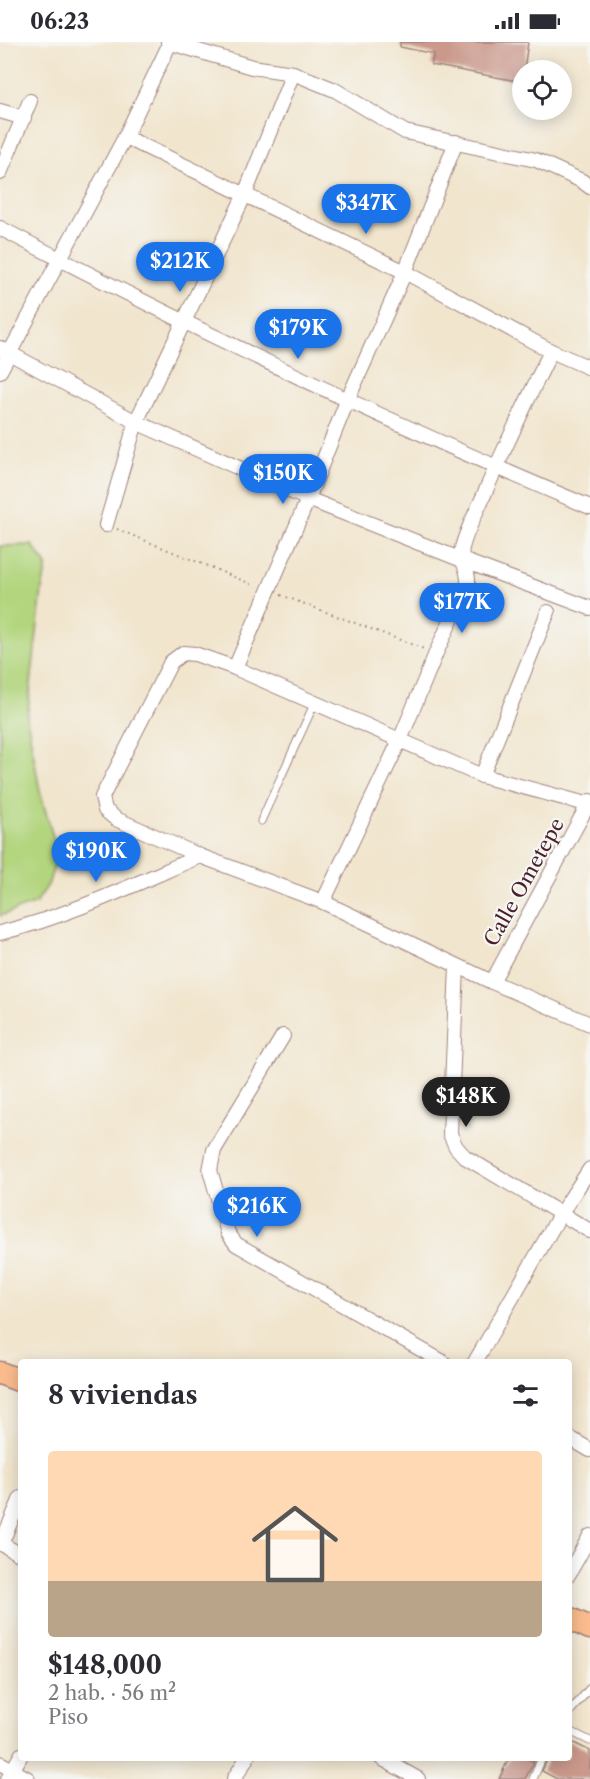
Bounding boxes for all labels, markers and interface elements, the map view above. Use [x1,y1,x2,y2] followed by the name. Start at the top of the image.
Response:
[30,8,89,35] text: 06:23
[512,60,572,120] map controls
[512,60,572,120] button: locate
[324,184,408,235] pin: $347K
[336,191,396,215] text: $347K
[138,242,222,293] pin: $212K
[150,249,210,273] text: $212K
[256,309,340,360] pin: $179K
[269,316,327,340] text: $179K
[241,454,325,505] pin: $150K
[253,461,313,485] text: $150K
[420,583,504,634] pin: $177K
[433,590,491,614] text: $177K
[479,814,569,950] street label: Calle Ometepe
[54,832,138,883] pin: $190K
[66,839,126,863] text: $190K
[424,1077,508,1128] pin: $148K
[436,1084,496,1108] text: $148K
[215,1187,299,1238] pin: $216K
[227,1194,287,1218] text: $216K
[48,1379,198,1411] text: 8 viviendas
[509,1379,542,1412] icon: filters
[241,1490,349,1598] icon: home
[48,1649,162,1681] text: $148,000
[48,1681,176,1705] text: 2 hab. · 56 m²
[48,1705,88,1729] text: Piso

